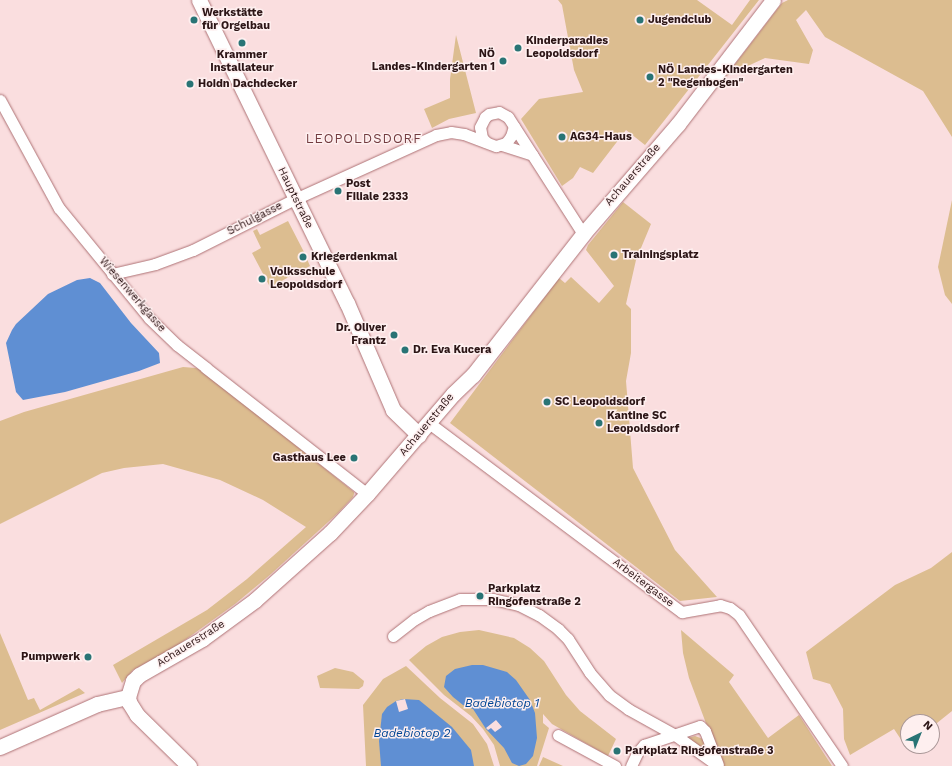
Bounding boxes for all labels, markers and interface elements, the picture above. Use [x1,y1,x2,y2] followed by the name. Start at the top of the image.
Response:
[202,7,270,33] place label: Werkstätte für Orgelbau
[648,13,711,27] place label: Jugendclub
[189,15,199,25] marker: Werkstätte für Orgelbau
[635,15,645,25] marker: Jugendclub
[526,35,608,61] place label: Kinderparadies Leopoldsdorf
[237,38,247,48] marker: Krammer Installateur
[513,43,523,53] marker: Kinderparadies Leopoldsdorf
[372,48,495,74] place label: NÖ Landes-Kindergarten 1
[210,49,274,75] place label: Krammer Installateur
[498,56,508,66] marker: NÖ Landes-Kindergarten 1
[658,64,793,90] place label: NÖ Landes-Kindergarten 2 "Regenbogen"
[645,72,655,82] marker: NÖ Landes-Kindergarten 2 "Regenbogen"
[198,77,297,91] place label: Hoidn Dachdecker
[185,79,195,89] marker: Hoidn Dachdecker
[570,130,632,144] place label: AG34-Haus
[306,131,422,147] district label: LEOPOLDSDORF
[557,132,567,142] marker: AG34-Haus
[602,141,664,209] street label: Achauerstraße
[274,165,316,231] street label: Hauptstraße
[346,178,408,204] place label: Post Filiale 2333
[333,186,343,196] marker: Post Filiale 2333
[225,199,285,239] street label: Schulgasse
[622,248,699,262] place label: Trainingsplatz
[311,250,397,264] place label: Kriegerdenkmal
[609,250,619,260] marker: Trainingsplatz
[298,252,308,262] marker: Kriegerdenkmal
[96,255,168,335] street label: Wiesenwerkgasse
[270,266,342,292] place label: Volksschule Leopoldsdorf
[257,274,267,284] marker: Volksschule Leopoldsdorf
[336,322,386,348] place label: Dr. Oliver Frantz
[389,330,399,340] marker: Dr. Oliver Frantz
[413,343,491,357] place label: Dr. Eva Kucera
[400,345,410,355] marker: Dr. Eva Kucera
[397,391,457,459] street label: Achauerstraße
[555,395,645,409] place label: SC Leopoldsdorf
[542,397,552,407] marker: SC Leopoldsdorf
[607,410,679,436] place label: Kantine SC Leopoldsdorf
[594,418,604,428] marker: Kantine SC Leopoldsdorf
[273,451,346,465] place label: Gasthaus Lee
[349,453,359,463] marker: Gasthaus Lee
[610,556,676,610] street label: Arbeitergasse
[488,583,581,609] place label: Parkplatz Ringofenstraße 2
[475,591,485,601] marker: Parkplatz Ringofenstraße 2
[154,618,228,670] street label: Achauerstraße
[21,650,80,664] place label: Pumpwerk
[83,652,93,662] marker: Pumpwerk
[465,697,539,711] water label: Badebiotop 1
[900,714,940,754] north arrow
[920,718,935,733] text: N
[374,727,450,741] water label: Badebiotop 2
[625,744,773,758] place label: Parkplatz Ringofenstraße 3
[612,746,622,756] marker: Parkplatz Ringofenstraße 3

